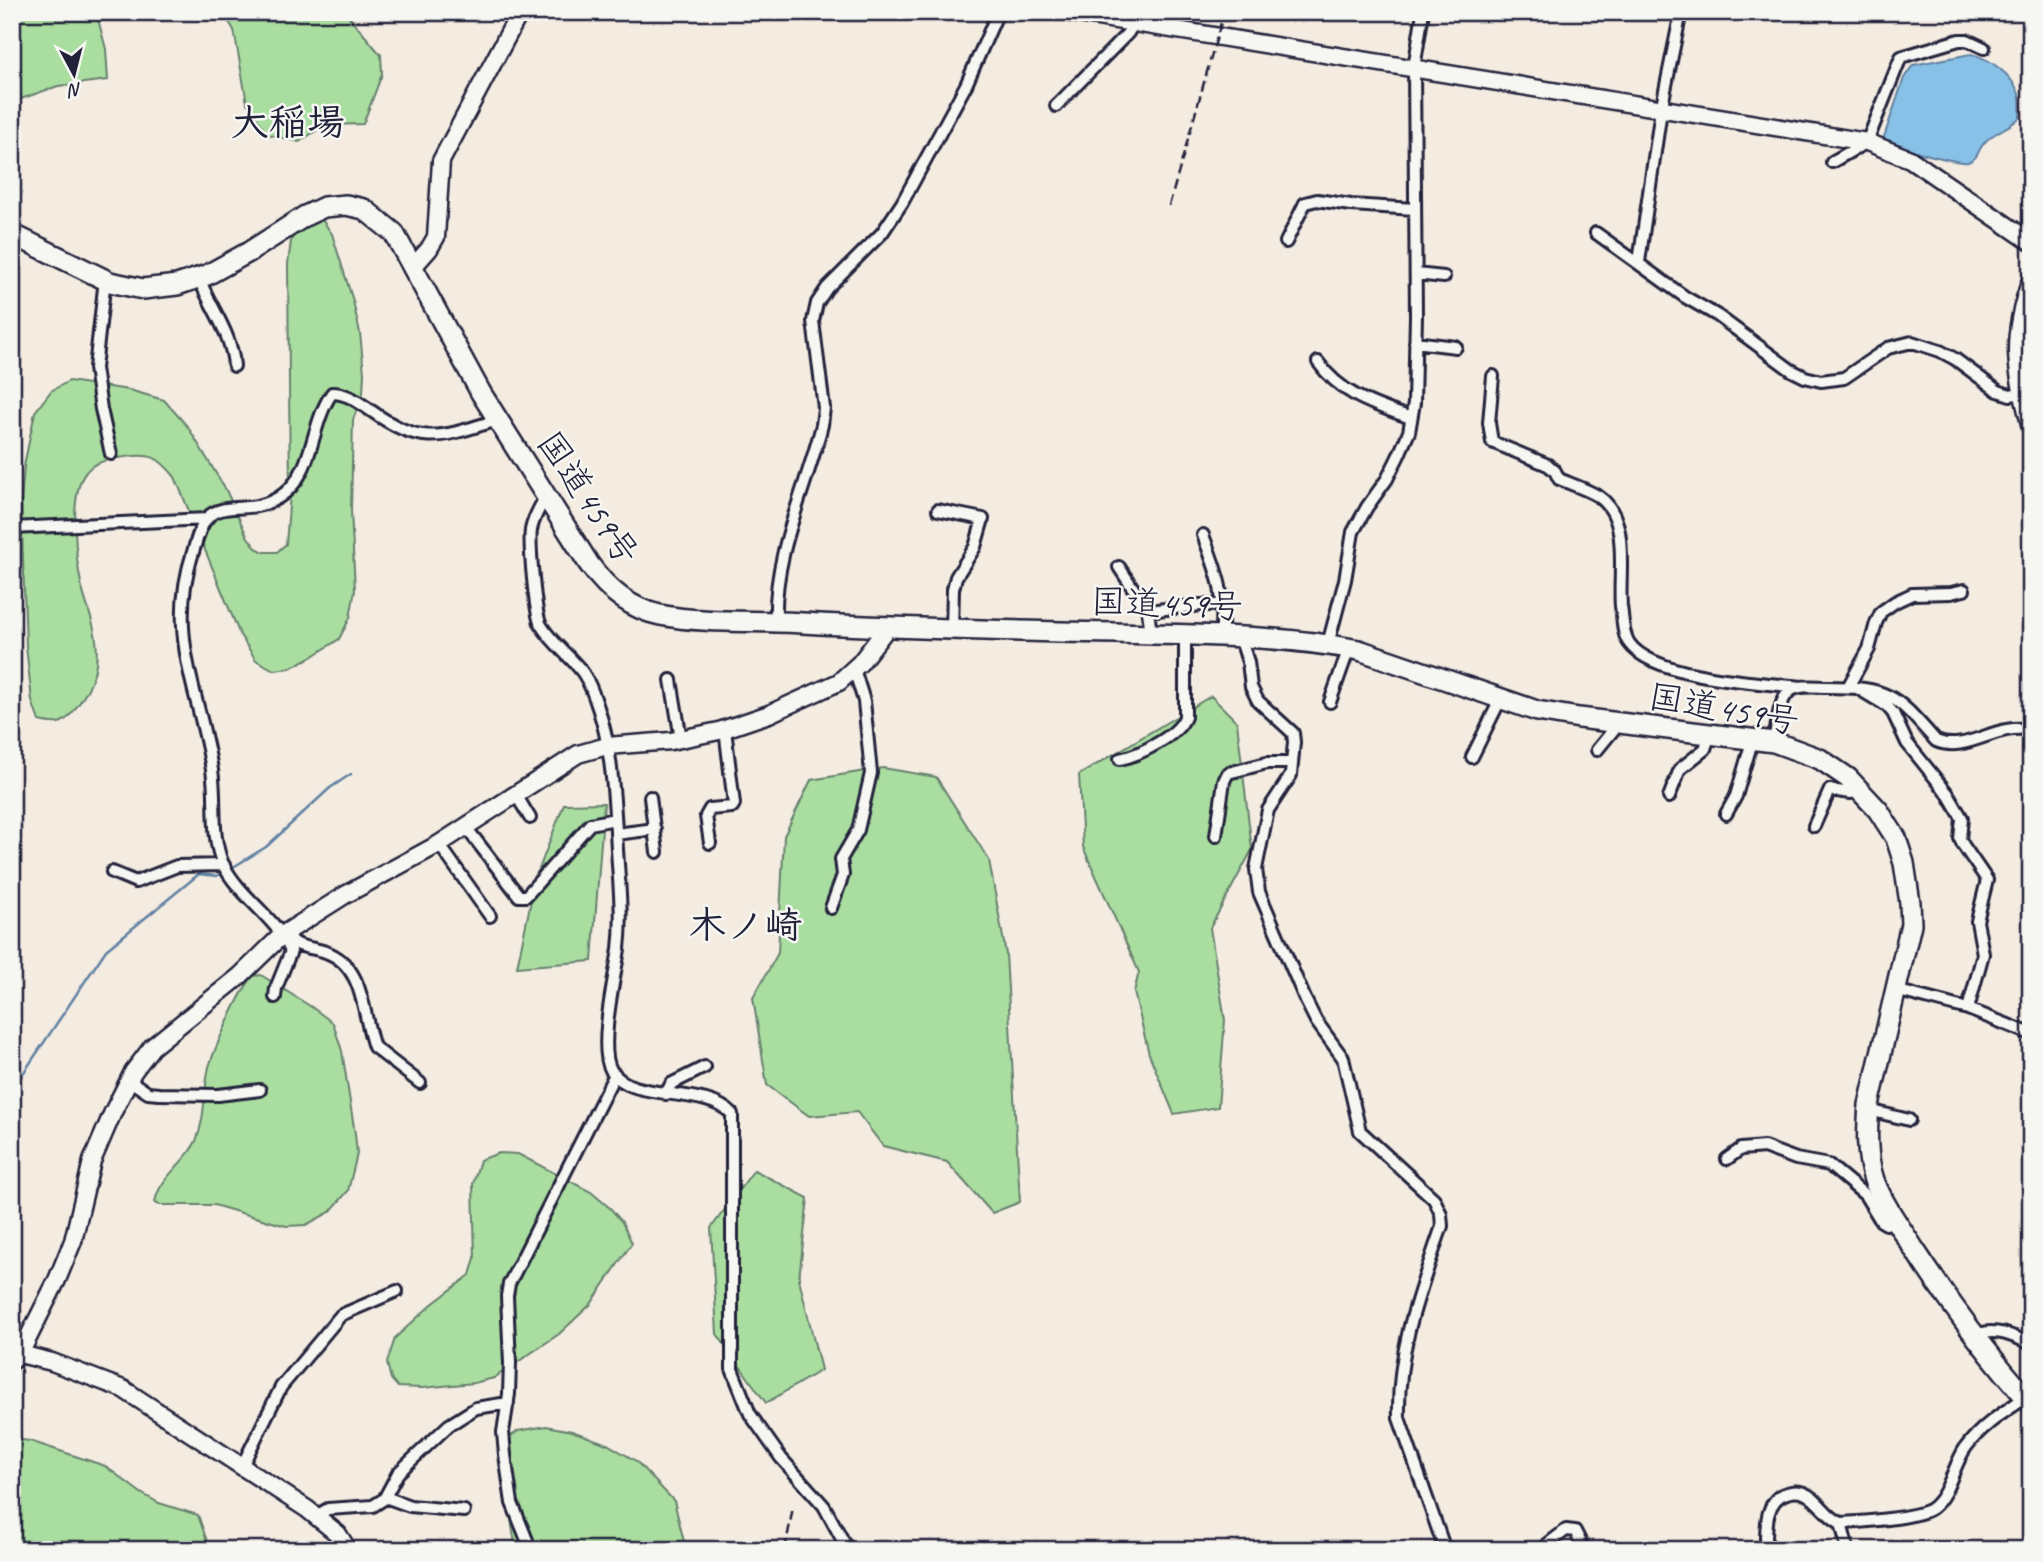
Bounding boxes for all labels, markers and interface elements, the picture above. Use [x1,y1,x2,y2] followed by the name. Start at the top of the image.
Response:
[38,38,108,108] north arrow
[65,77,83,103] text: N
[231,99,345,146] district label: 大稲場
[527,422,649,574] street label: 国道459号
[1090,579,1244,629] street label: 国道459号
[1645,674,1803,744] street label: 国道459号
[688,902,802,949] district label: 木ノ崎

